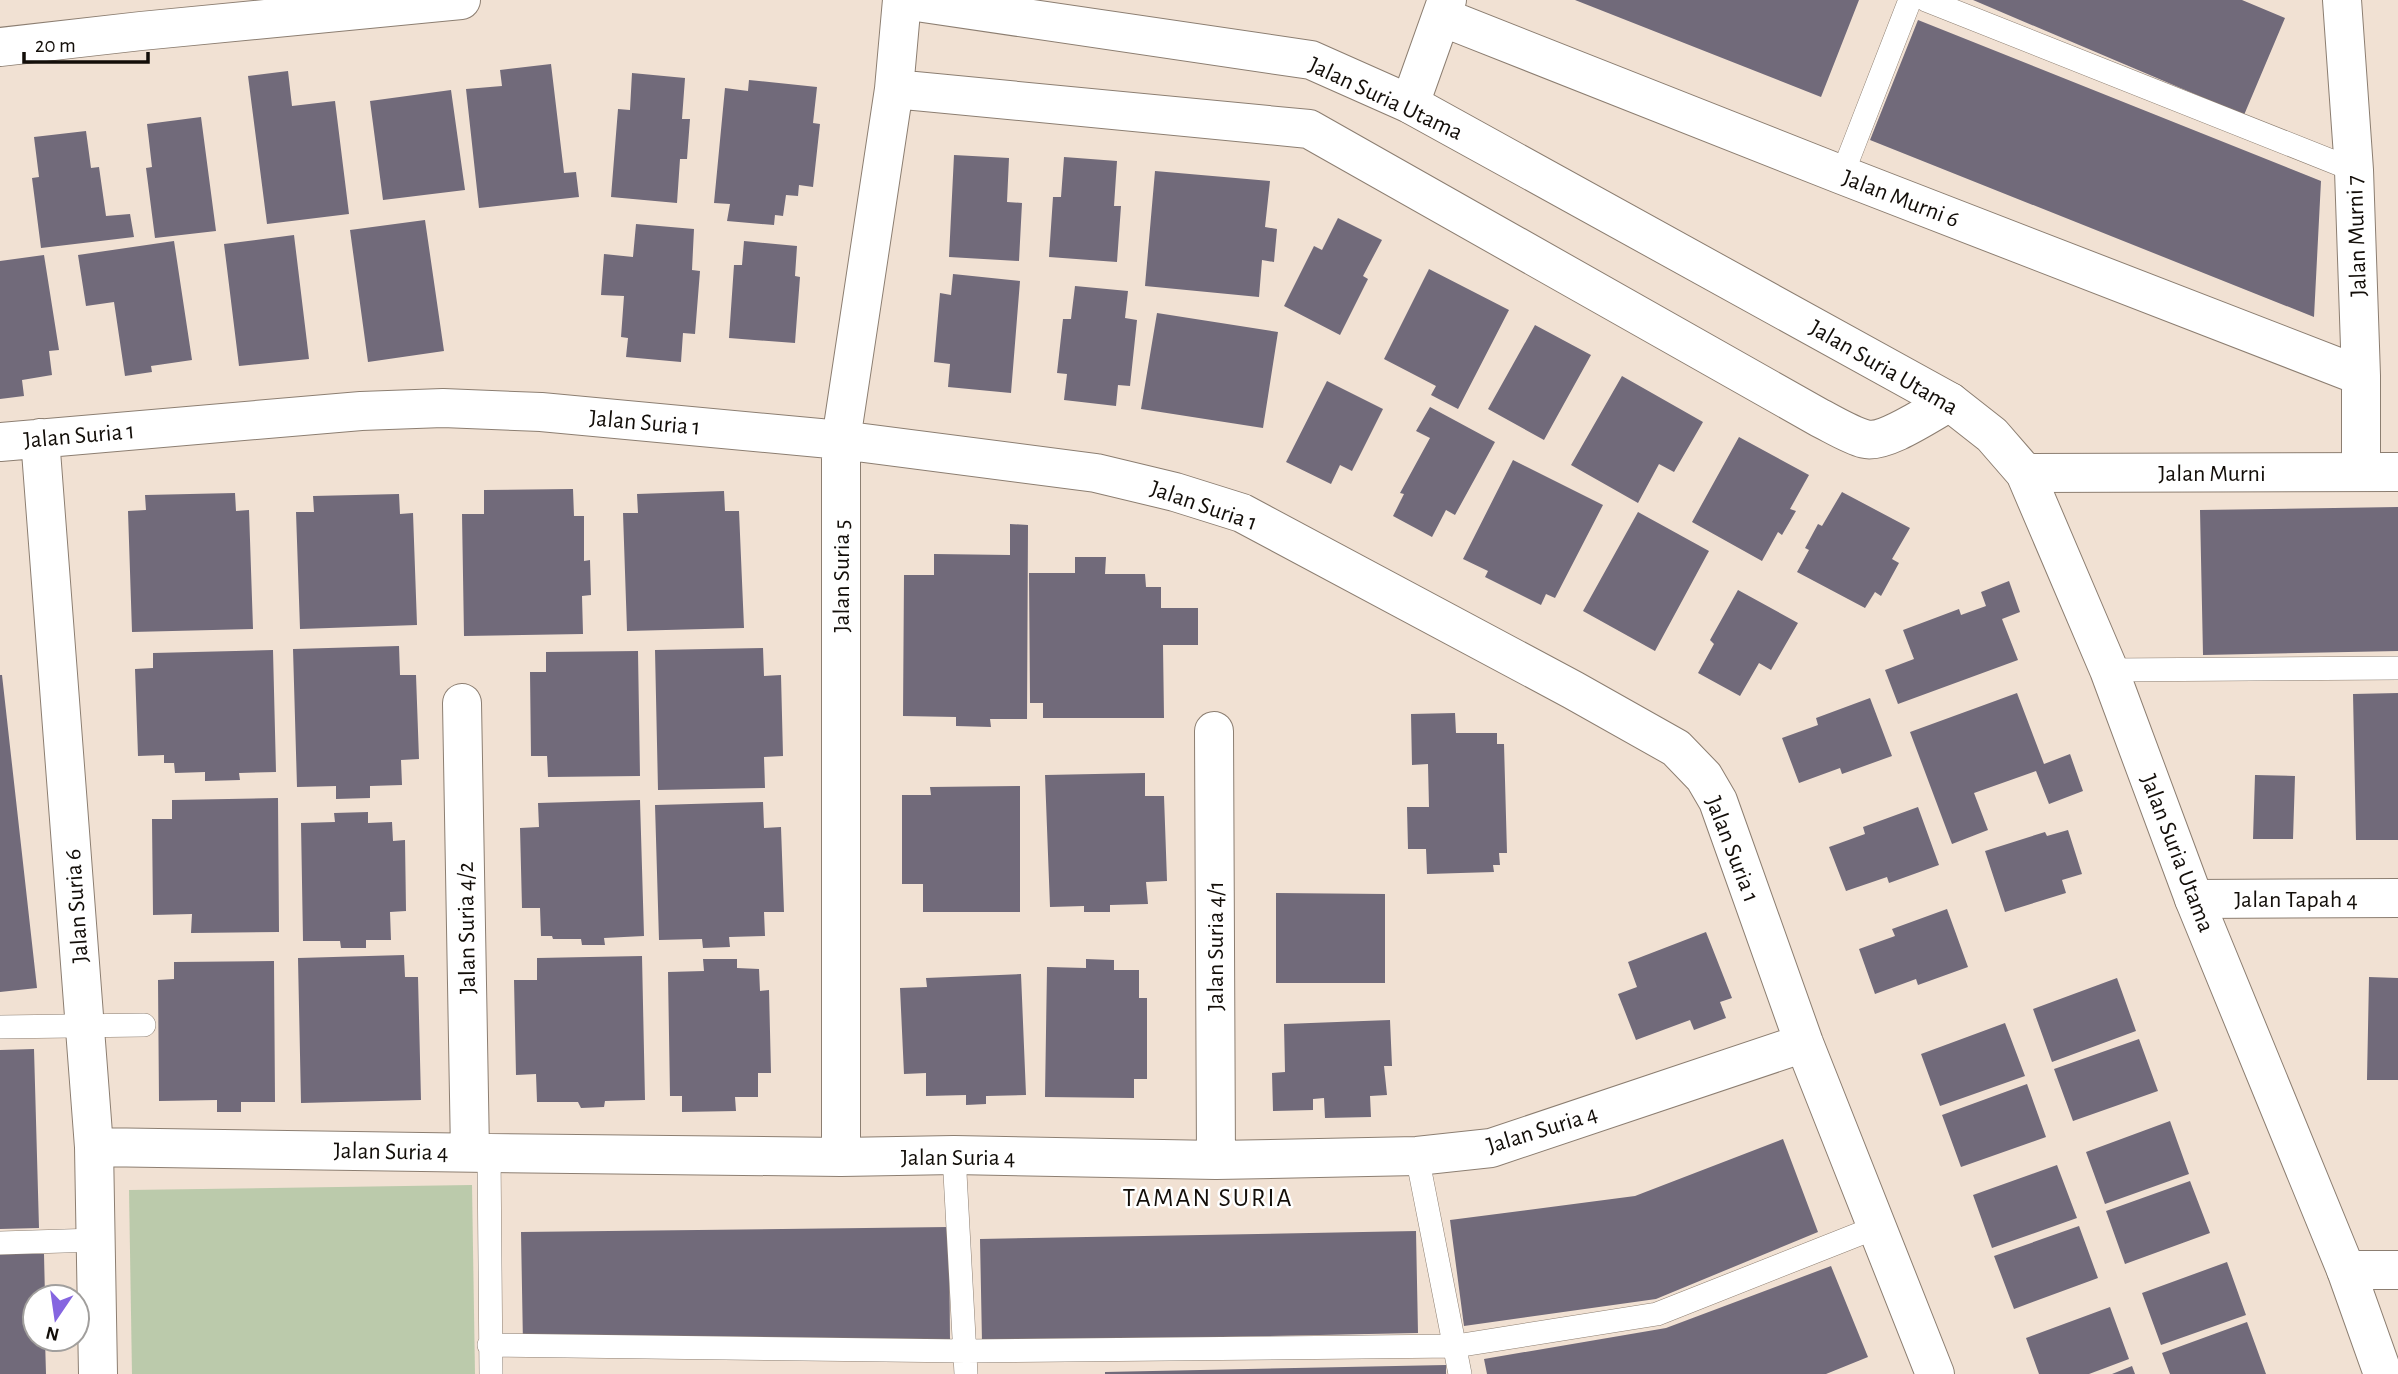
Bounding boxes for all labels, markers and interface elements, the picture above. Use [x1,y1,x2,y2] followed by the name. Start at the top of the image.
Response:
[24,21,149,65] scale bar
[35,35,76,56] text: 20 m
[1305,53,1466,145] street label: Jalan Suria Utama
[1839,166,1962,232] street label: Jalan Murni 6
[2343,175,2371,297] street label: Jalan Murni 7
[1805,316,1962,420] street label: Jalan Suria Utama
[588,406,701,440] street label: Jalan Suria 1
[23,419,136,453] street label: Jalan Suria 1
[2158,462,2266,486] street label: Jalan Murni
[1147,476,1260,535] street label: Jalan Suria 1
[830,519,854,633] street label: Jalan Suria 5
[2136,771,2218,936] street label: Jalan Suria Utama
[1701,793,1763,906] street label: Jalan Suria 1
[61,848,93,964] street label: Jalan Suria 6
[454,861,480,994] street label: Jalan Suria 4/2
[1204,881,1228,1011] street label: Jalan Suria 4/1
[2234,888,2358,912] street label: Jalan Tapah 4
[1484,1102,1601,1158] street label: Jalan Suria 4
[333,1139,449,1165] street label: Jalan Suria 4
[901,1146,1015,1170] street label: Jalan Suria 4
[1123,1185,1293,1211] district label: TAMAN SURIA
[21,1283,91,1353] north arrow
[44,1322,61,1344] text: N

